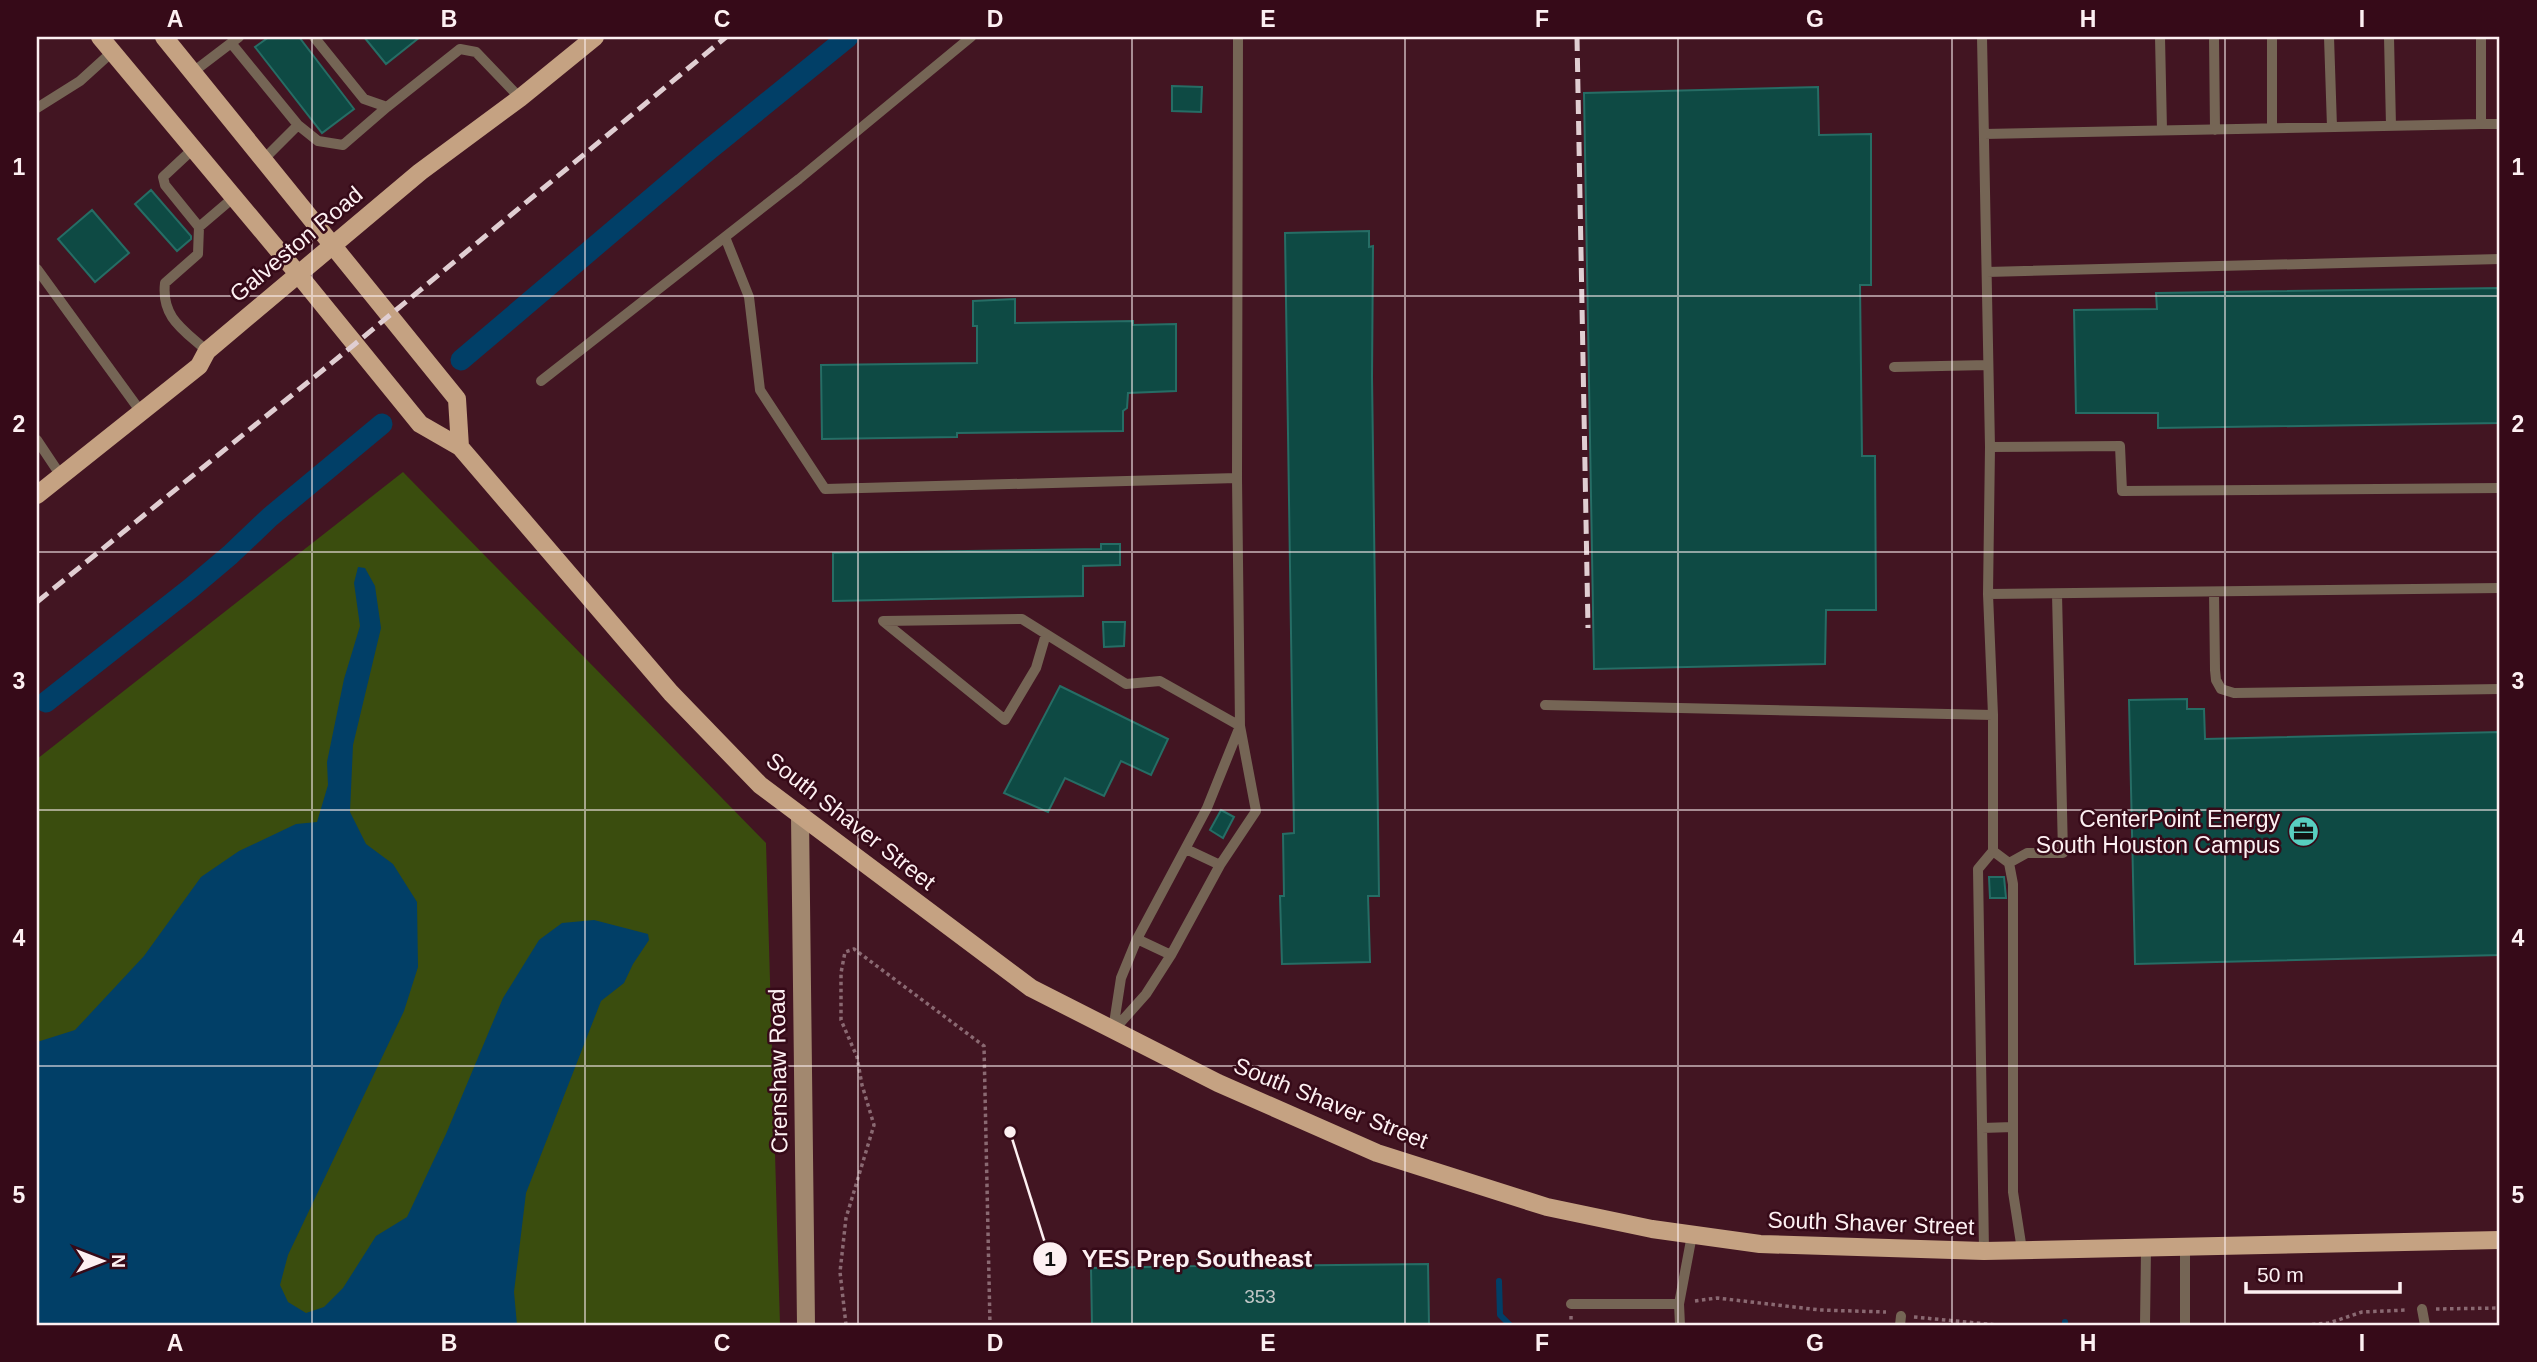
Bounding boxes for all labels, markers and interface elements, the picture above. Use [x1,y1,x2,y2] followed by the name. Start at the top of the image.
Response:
[167,6,183,32] text: A
[441,6,457,32] text: B
[714,6,730,32] text: C
[987,6,1003,32] text: D
[1260,6,1276,32] text: E
[1535,6,1549,32] text: F
[1806,6,1824,32] text: G
[2080,6,2096,32] text: H
[2359,6,2365,32] text: I
[13,154,26,180] text: 1
[2512,154,2525,180] text: 1
[224,181,368,307] street label: Galveston Road
[13,411,25,437] text: 2
[2512,411,2524,437] text: 2
[13,668,25,694] text: 3
[2512,668,2524,694] text: 3
[761,747,941,895] street label: South Shaver Street
[2036,806,2280,858] place label: CenterPoint Energy South Houston Campus
[2286,815,2320,849] office icon: CenterPoint Energy South Houston Campus
[13,925,26,951] text: 4
[2512,925,2525,951] text: 4
[764,988,792,1154] street label: Crenshaw Road
[1230,1052,1432,1154] street label: South Shaver Street
[13,1182,26,1208] text: 5
[2512,1182,2525,1208] text: 5
[1767,1206,1976,1240] street label: South Shaver Street
[66,1226,136,1296] north arrow
[1033,1236,1327,1281] callout: YES Prep Southeast
[1082,1245,1312,1272] text: YES Prep Southeast
[1044,1247,1056,1270] text: 1
[2246,1250,2400,1294] scale bar
[108,1254,129,1268] text: N
[2257,1263,2304,1286] text: 50 m
[1244,1286,1276,1307] house number: 353
[167,1330,183,1356] text: A
[441,1330,457,1356] text: B
[714,1330,730,1356] text: C
[987,1330,1003,1356] text: D
[1260,1330,1276,1356] text: E
[1535,1330,1549,1356] text: F
[1806,1330,1824,1356] text: G
[2080,1330,2096,1356] text: H
[2359,1330,2365,1356] text: I

